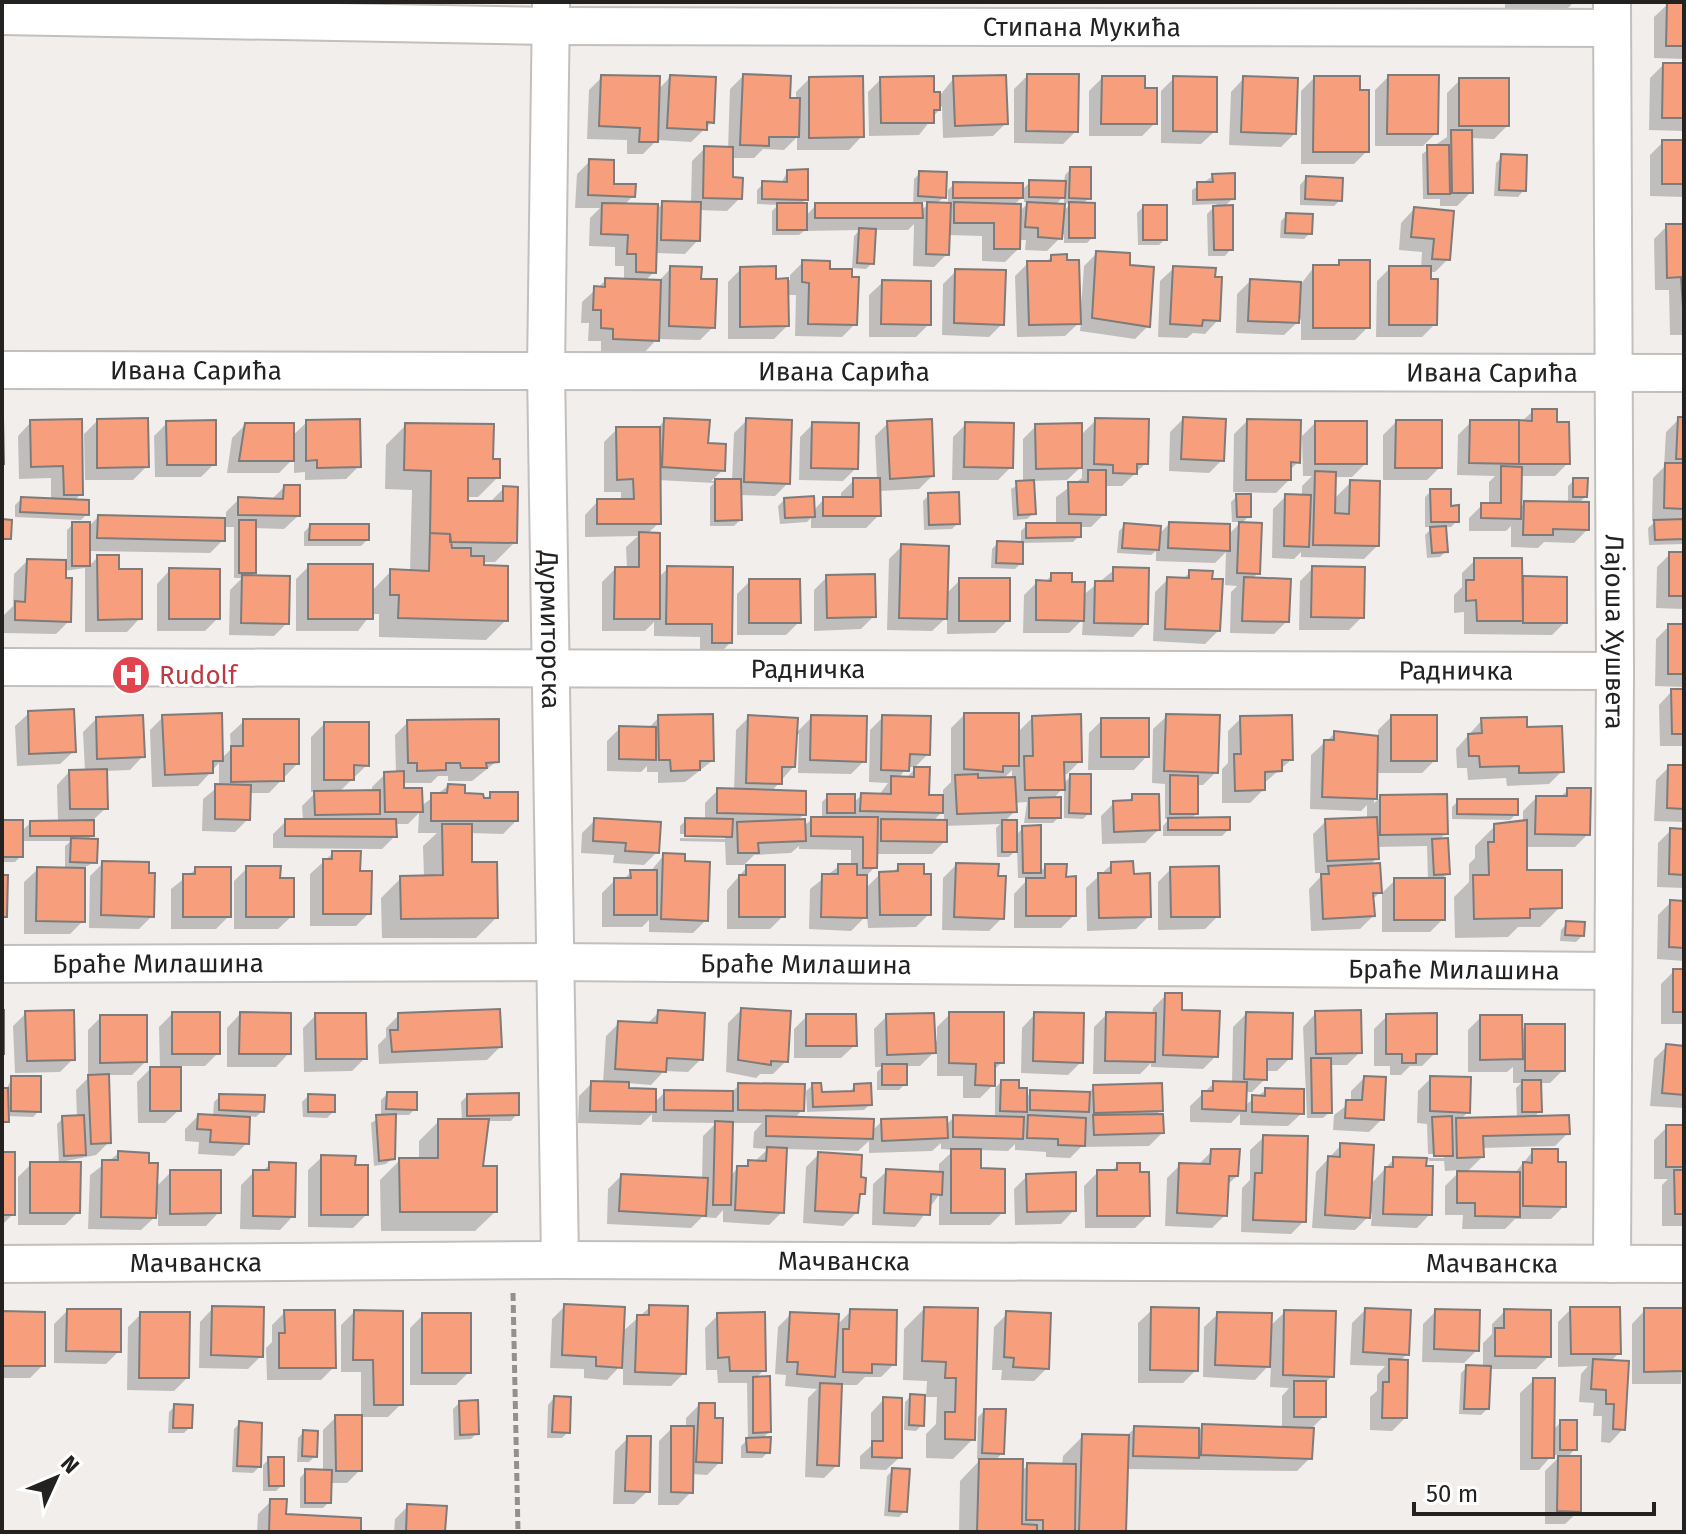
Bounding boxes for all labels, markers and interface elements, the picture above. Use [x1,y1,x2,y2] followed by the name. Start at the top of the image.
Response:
[983,12,1181,43] street label: Стипана Мукића
[110,355,282,386] street label: Ивана Сарића
[758,356,930,388] street label: Ивана Сарића
[1406,358,1578,389] street label: Ивана Сарића
[1598,534,1630,730] street label: Лајоша Хушвета
[533,549,566,709] street label: Дурмиторска
[110,654,152,696] hospital icon: Rudolf
[750,654,866,685] street label: Радничка
[1398,655,1514,687] street label: Радничка
[159,660,239,691] place label: Rudolf
[52,948,264,980] street label: Браће Милашина
[700,948,912,981] street label: Браће Милашина
[1348,954,1560,987] street label: Браће Милашина
[778,1246,910,1277] street label: Мачванска
[130,1247,262,1279] street label: Мачванска
[1426,1248,1558,1280] street label: Мачванска
[16,1438,96,1518] north arrow
[55,1450,85,1479] text: N
[1414,1466,1654,1516] scale bar
[1426,1480,1478,1508] text: 50 m

